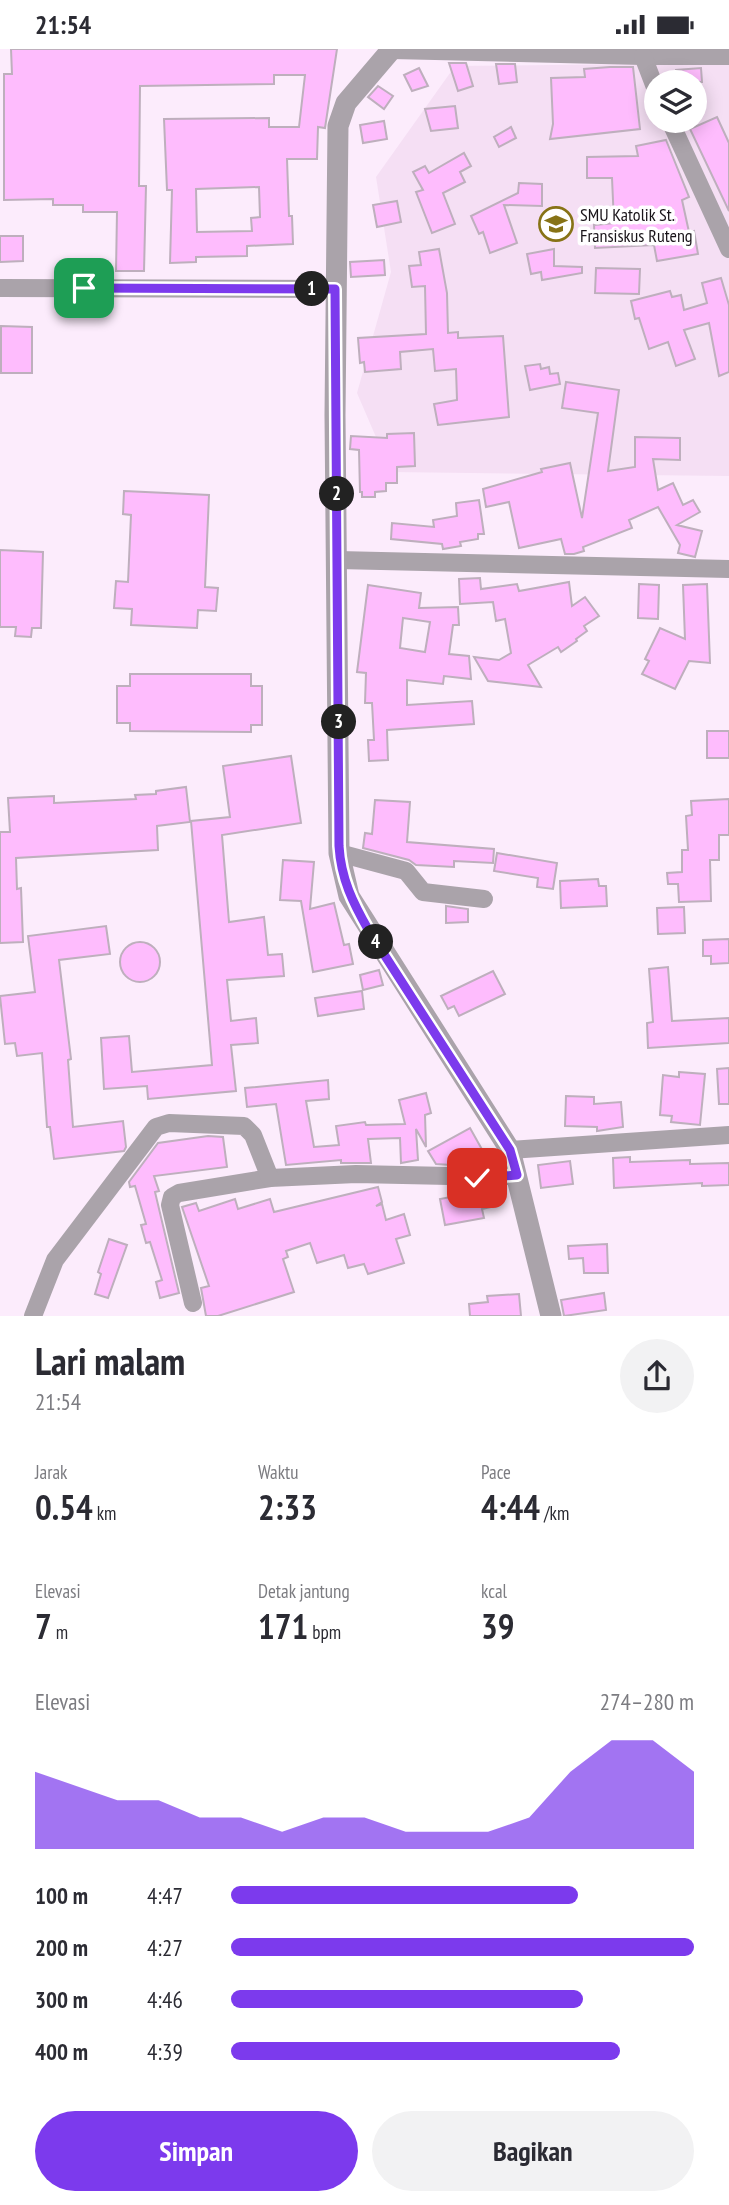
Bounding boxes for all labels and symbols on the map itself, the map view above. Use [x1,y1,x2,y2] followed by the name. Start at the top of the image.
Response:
[580,203,693,247] place label: SMU Katolik St. Fransiskus Ruteng
[537,205,575,243] school or university icon: SMU Katolik St. Fransiskus Ruteng
[54,258,114,318] pin
[294,271,330,307] pin: 1
[320,477,354,511] pin: 2
[322,705,356,739] pin: 3
[358,925,394,959] pin: 4
[447,1148,507,1208] pin

